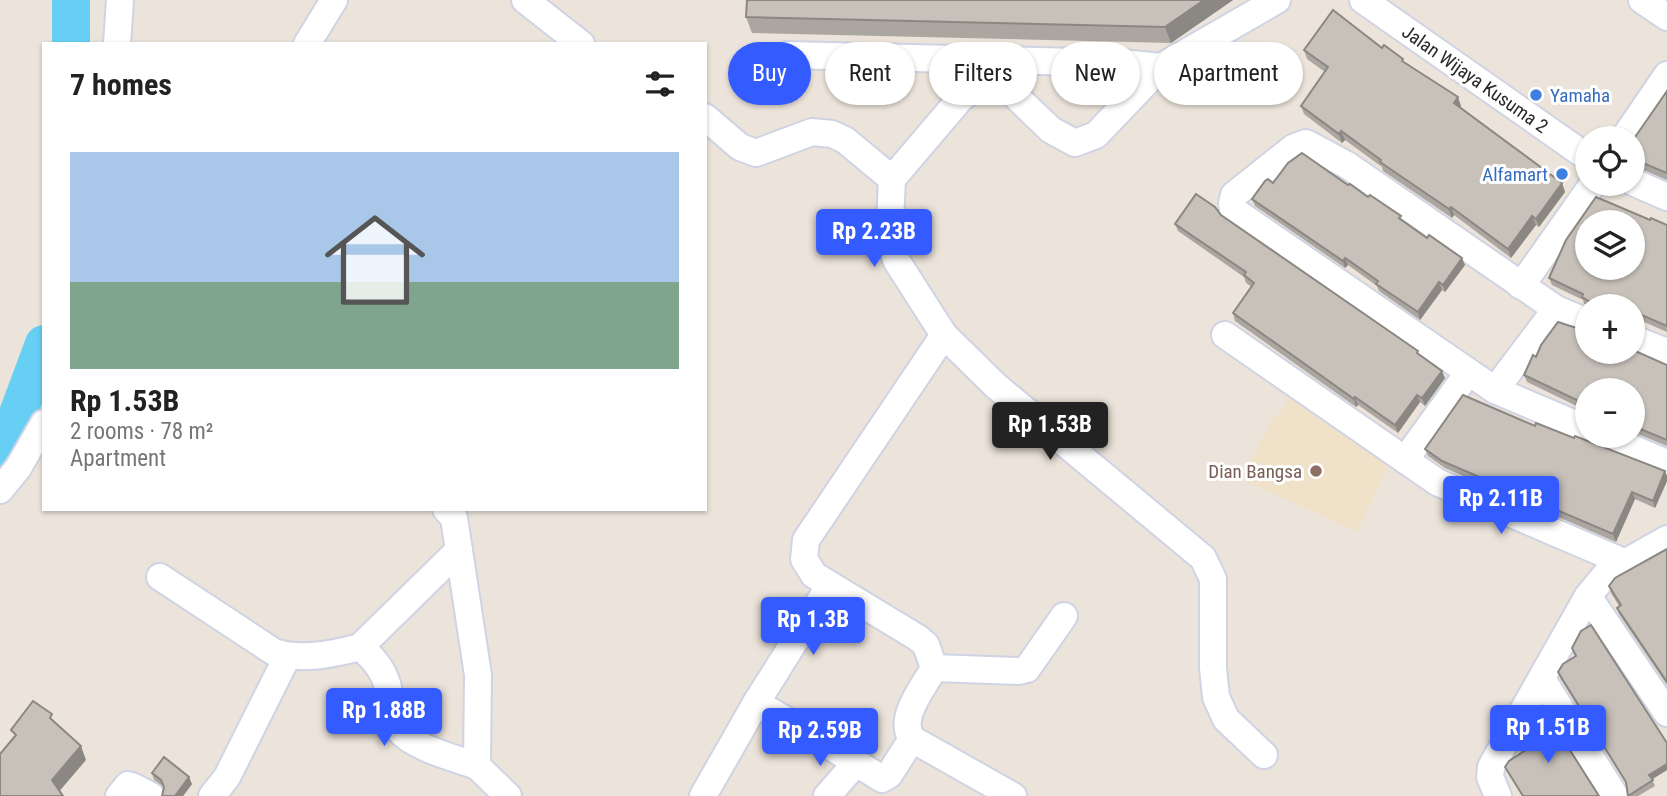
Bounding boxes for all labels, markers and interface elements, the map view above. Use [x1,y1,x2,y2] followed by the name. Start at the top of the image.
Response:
[1398,20,1552,138] street label: Jalan Wijaya Kusuma 2
[728,42,811,105] chip: Buy
[825,42,915,105] chip: Rent
[929,42,1037,105] chip: Filters
[1051,42,1140,105] chip: New
[1154,42,1303,105] chip: Apartment
[641,65,679,103] icon: filters
[70,67,172,102] text: 7 homes
[1550,84,1610,107] place label: Yamaha
[1528,87,1544,103] marker: Yamaha
[1575,126,1645,448] map controls
[1575,126,1645,196] button: locate
[1482,163,1548,186] place label: Alfamart
[1554,166,1570,182] marker: Alfamart
[312,197,438,323] icon: home
[802,210,946,269] pin: Rp 2.23B
[1575,210,1645,280] button: layers
[832,218,916,245] text: Rp 2.23B
[1575,294,1645,364] button: +
[1575,378,1645,448] button: −
[70,383,179,418] text: Rp 1.53B
[978,402,1122,462] pin: Rp 1.53B
[1008,411,1092,438] text: Rp 1.53B
[70,418,213,445] text: 2 rooms · 78 m²
[70,445,166,472] text: Apartment
[1208,460,1302,483] place label: Dian Bangsa
[1308,463,1324,479] marker: Dian Bangsa
[1429,476,1573,536] pin: Rp 2.11B
[1459,485,1543,512] text: Rp 2.11B
[748,598,878,657] pin: Rp 1.3B
[777,606,849,633] text: Rp 1.3B
[312,688,456,748] pin: Rp 1.88B
[342,697,426,724] text: Rp 1.88B
[1476,706,1620,765] pin: Rp 1.51B
[748,708,892,768] pin: Rp 2.59B
[1506,714,1590,741] text: Rp 1.51B
[778,717,862,744] text: Rp 2.59B

